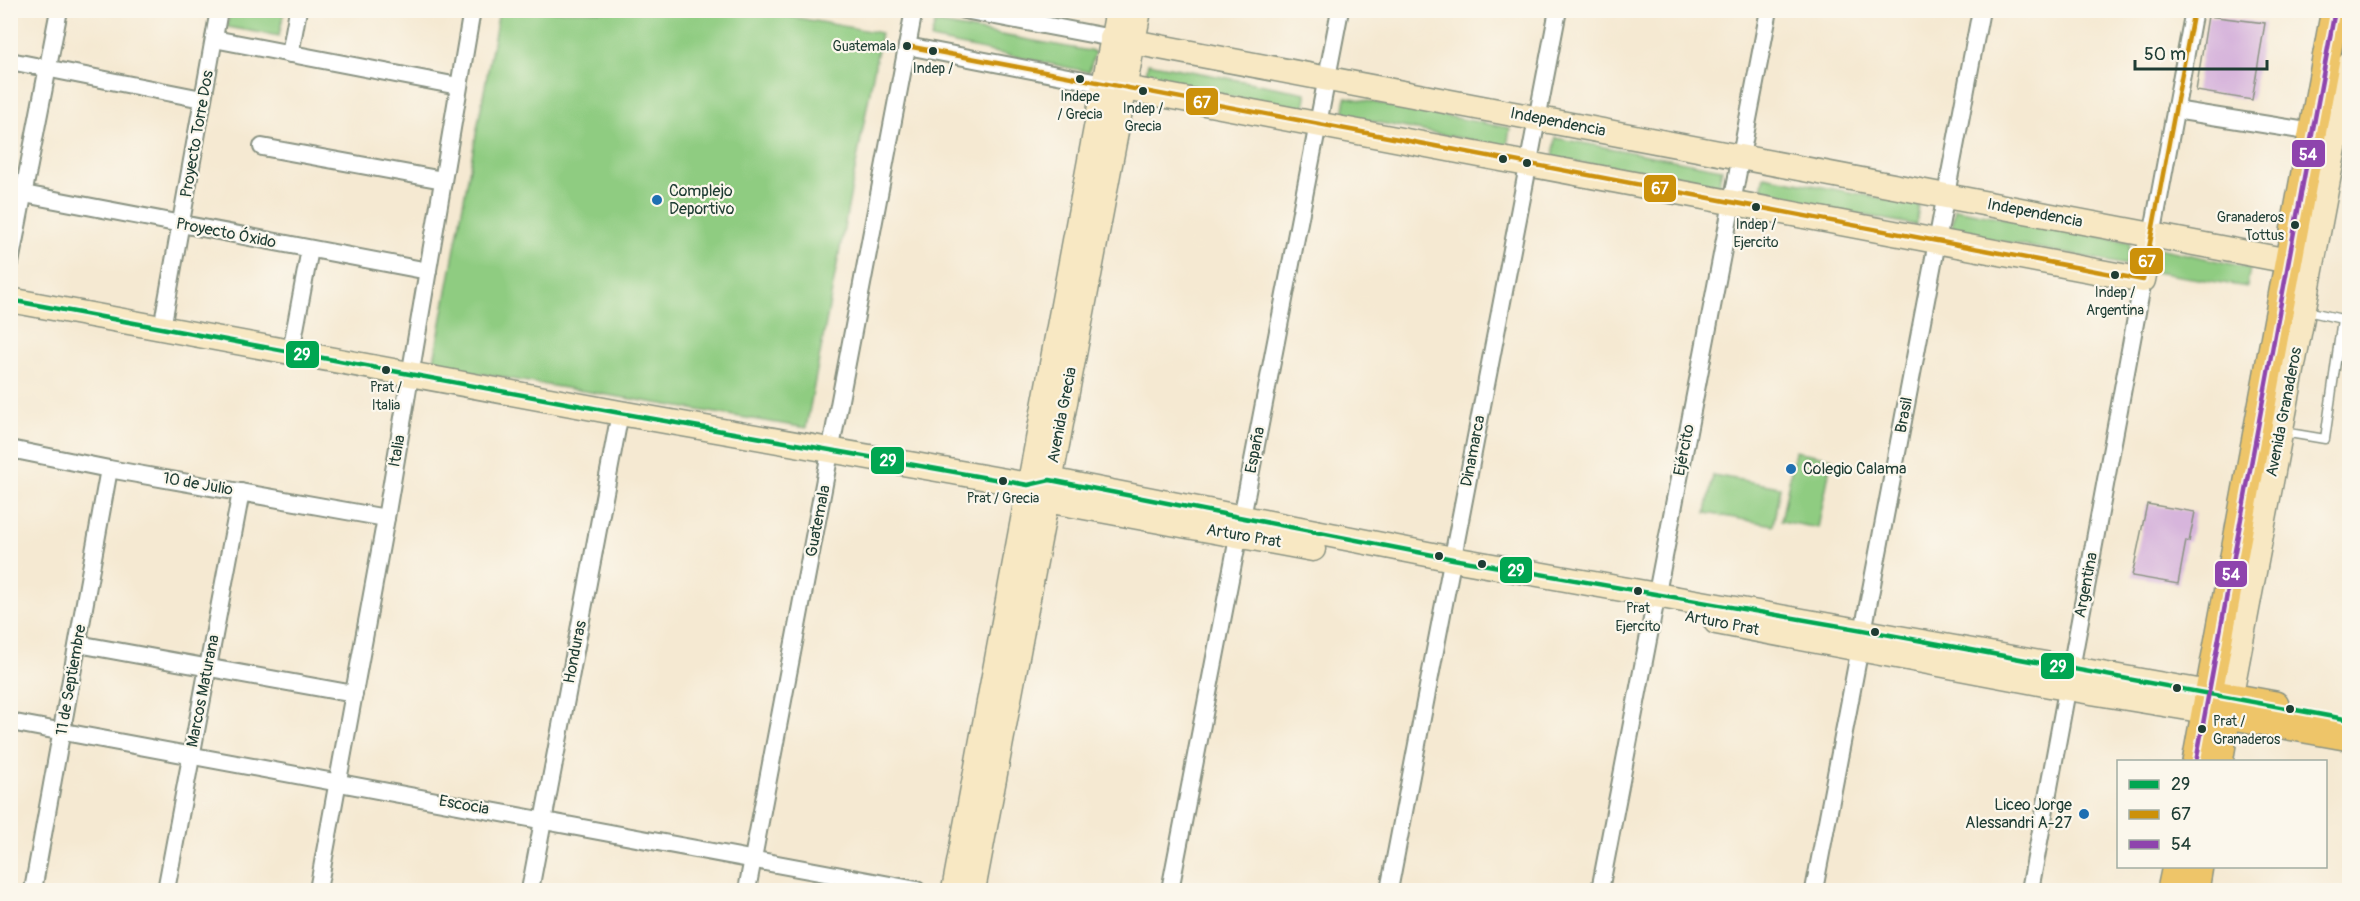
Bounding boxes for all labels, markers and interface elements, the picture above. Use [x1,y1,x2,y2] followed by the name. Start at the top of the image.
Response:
[2135,33,2267,71] scale bar
[832,38,896,55] place label: Guatemala
[901,40,913,52] marker: Guatemala
[2144,43,2186,66] text: 50 m
[927,45,939,57] marker: Indep /
[913,60,953,77] place label: Indep /
[176,69,218,199] street label: Proyecto Torre Dos
[1074,73,1086,85] marker: Indepe / Grecia
[1137,85,1149,97] marker: Indep / Grecia
[1185,87,1219,116] line badge: 67
[1057,88,1103,123] place label: Indepe / Grecia
[1193,93,1211,113] text: 67
[1123,100,1163,135] place label: Indep / Grecia
[1509,103,1607,141] street label: Independencia
[2291,139,2326,168] line badge: 54
[2299,145,2318,165] text: 54
[1497,153,1509,165] unlabelled marker
[1521,157,1533,169] unlabelled marker
[1643,174,1677,203] line badge: 67
[1651,179,1669,199] text: 67
[669,181,735,219] place label: Complejo Deportivo
[650,193,664,207] marker: Complejo Deportivo
[1986,194,2084,232] street label: Independencia
[1750,201,1762,213] marker: Indep / Ejercito
[2217,209,2285,244] place label: Granaderos Tottus
[174,213,278,253] street label: Proyecto Óxido
[1733,216,1779,251] place label: Indep / Ejercito
[2289,219,2301,231] marker: Granaderos Tottus
[2129,247,2164,275] line badge: 67
[2138,252,2156,272] text: 67
[2109,269,2121,281] marker: Indep / Argentina
[2086,284,2144,319] place label: Indep / Argentina
[285,340,320,369] line badge: 29
[293,345,311,365] text: 29
[2262,345,2306,479] street label: Avenida Granaderos
[380,364,392,376] marker: Prat / Italia
[1043,365,1081,465] street label: Avenida Grecia
[370,379,402,414] place label: Prat / Italia
[1891,395,1917,435] street label: Brasil
[1456,414,1490,488] street label: Dinamarca
[1669,422,1699,478] street label: Ejército
[1241,425,1269,475] street label: España
[384,433,410,469] street label: Italia
[870,446,905,475] line badge: 29
[879,451,897,471] text: 29
[1803,459,1906,479] place label: Colegio Calama
[1784,462,1798,476] marker: Colegio Calama
[161,468,235,500] street label: 10 de Julio
[997,475,1009,487] marker: Prat / Grecia
[801,483,835,559] street label: Guatemala
[967,490,1039,507] place label: Prat / Grecia
[1205,520,1284,553] street label: Arturo Prat
[1433,550,1445,562] unlabelled marker
[2070,551,2102,619] street label: Argentina
[1499,556,1533,584] line badge: 29
[1476,558,1488,570] unlabelled marker
[2214,560,2248,588] line badge: 54
[1507,561,1525,581] text: 29
[2222,565,2241,585] text: 54
[1632,585,1644,597] marker: Prat Ejercito
[1615,600,1661,635] place label: Prat Ejercito
[1683,606,1762,640] street label: Arturo Prat
[559,619,591,685] street label: Honduras
[51,623,91,737] street label: 11 de Septiembre
[1869,626,1881,638] unlabelled marker
[182,633,224,749] street label: Marcos Maturana
[2040,652,2075,680] line badge: 29
[2049,657,2067,677] text: 29
[2171,682,2183,694] unlabelled marker
[2284,703,2296,715] unlabelled marker
[2213,713,2281,748] place label: Prat / Granaderos
[2196,723,2208,735] marker: Prat / Granaderos
[2117,760,2327,868] legend
[2171,773,2190,796] text: 29
[437,791,491,819] street label: Escocia
[1965,795,2073,833] place label: Liceo Jorge Alessandri A-27
[2171,803,2191,826] text: 67
[2077,807,2091,821] marker: Liceo Jorge Alessandri A-27
[2171,833,2192,856] text: 54

